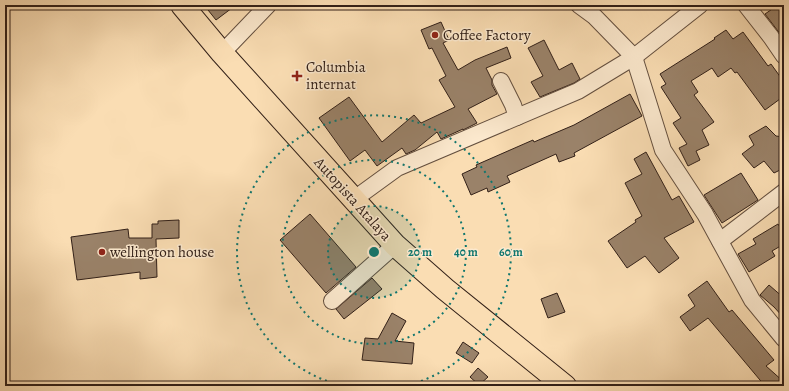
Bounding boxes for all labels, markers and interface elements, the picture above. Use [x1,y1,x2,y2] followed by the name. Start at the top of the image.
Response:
[443,25,531,45] place label: Coffee Factory
[430,30,440,40] marker: Coffee Factory
[306,57,366,94] place label: Columbia internat
[291,70,303,82] marker: Columbia internat
[309,152,396,245] street label: Autopista Atalaya
[109,242,215,262] place label: wellington house
[408,244,432,260] text: 20 m
[454,244,478,260] text: 40 m
[499,244,523,260] text: 60 m
[367,245,381,259] centre of rings
[97,247,107,257] marker: wellington house

